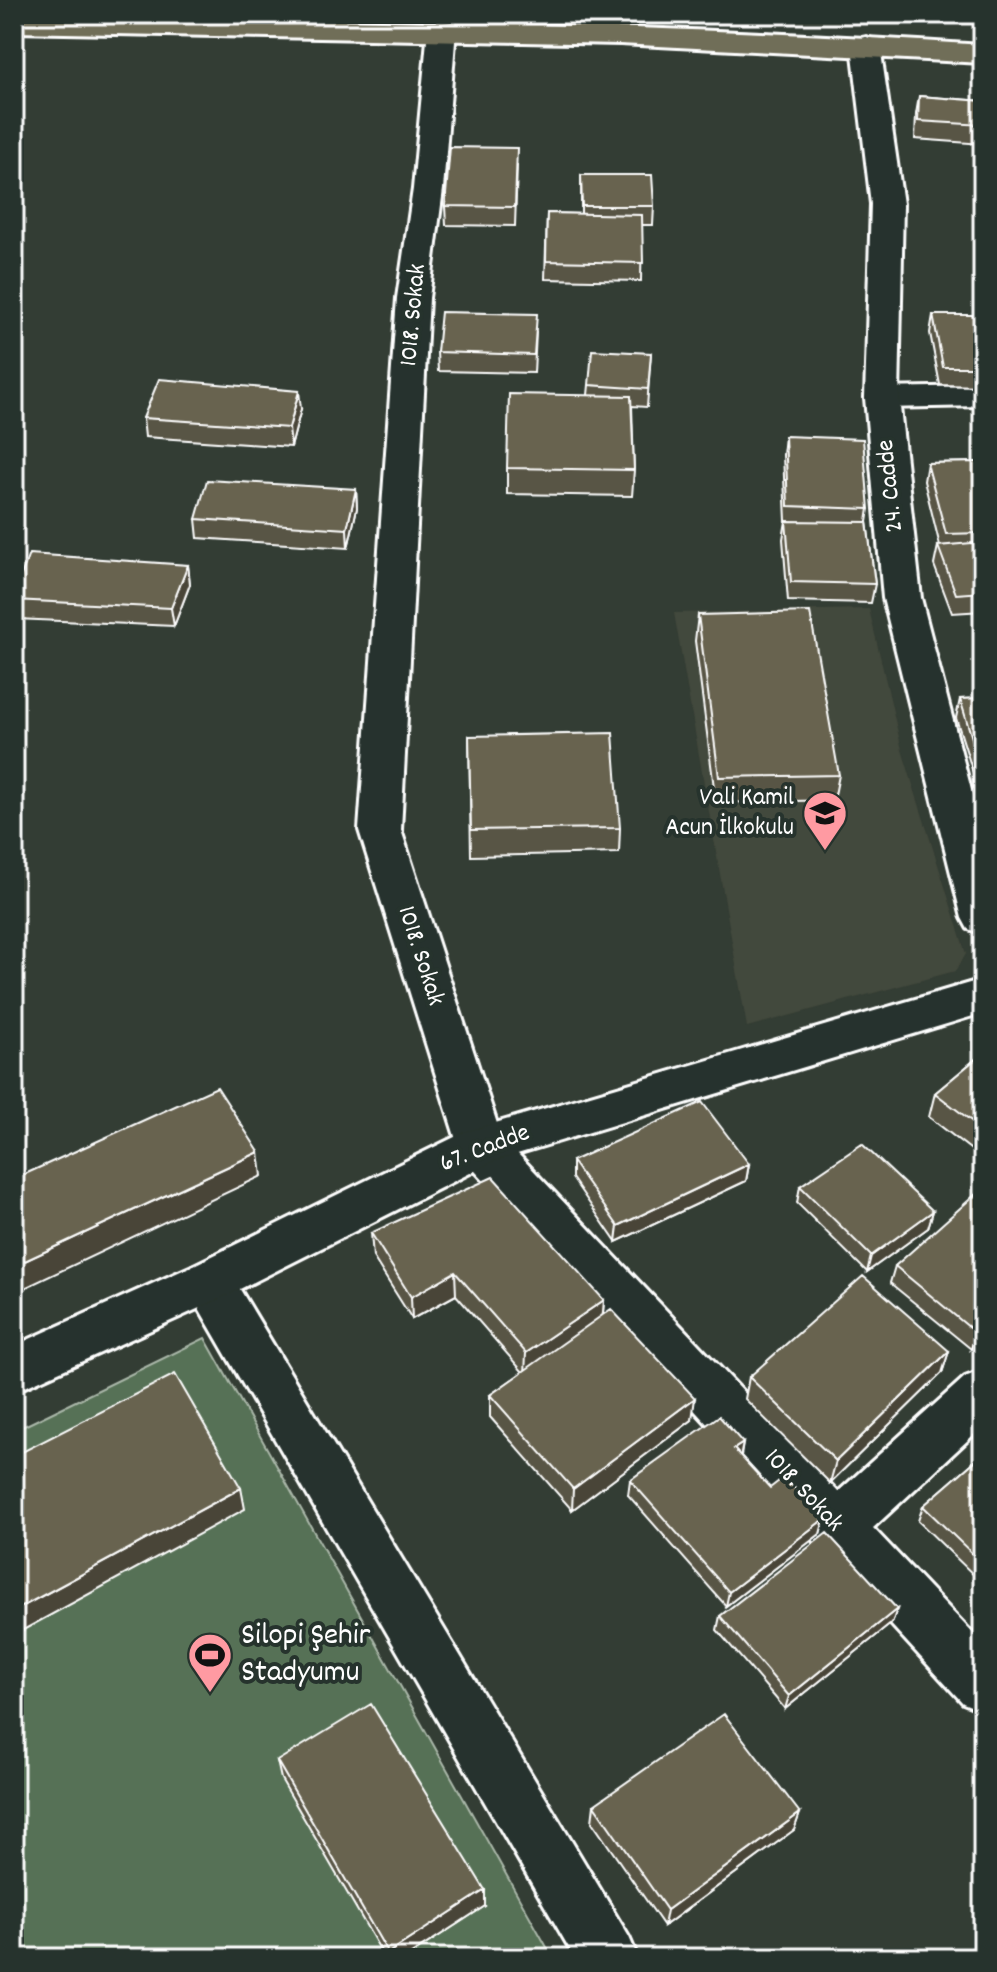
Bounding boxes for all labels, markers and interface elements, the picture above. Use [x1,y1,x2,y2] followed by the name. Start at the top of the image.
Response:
[391,262,437,368] street label: 1018. Sokak
[868,438,914,534] street label: 24. Cadde
[665,780,794,847] place label: Vali Kamil Acun İlkokulu
[801,789,849,852] school or university icon: Vali Kamil Acun İlkokulu
[387,901,453,1011] street label: 1018. Sokak
[435,1115,535,1183] street label: 67. Cadde
[754,1441,852,1541] street label: 1018. Sokak
[241,1614,371,1697] place label: Silopi Şehir Stadyumu
[186,1631,234,1694] sports icon: Silopi Şehir Stadyumu

